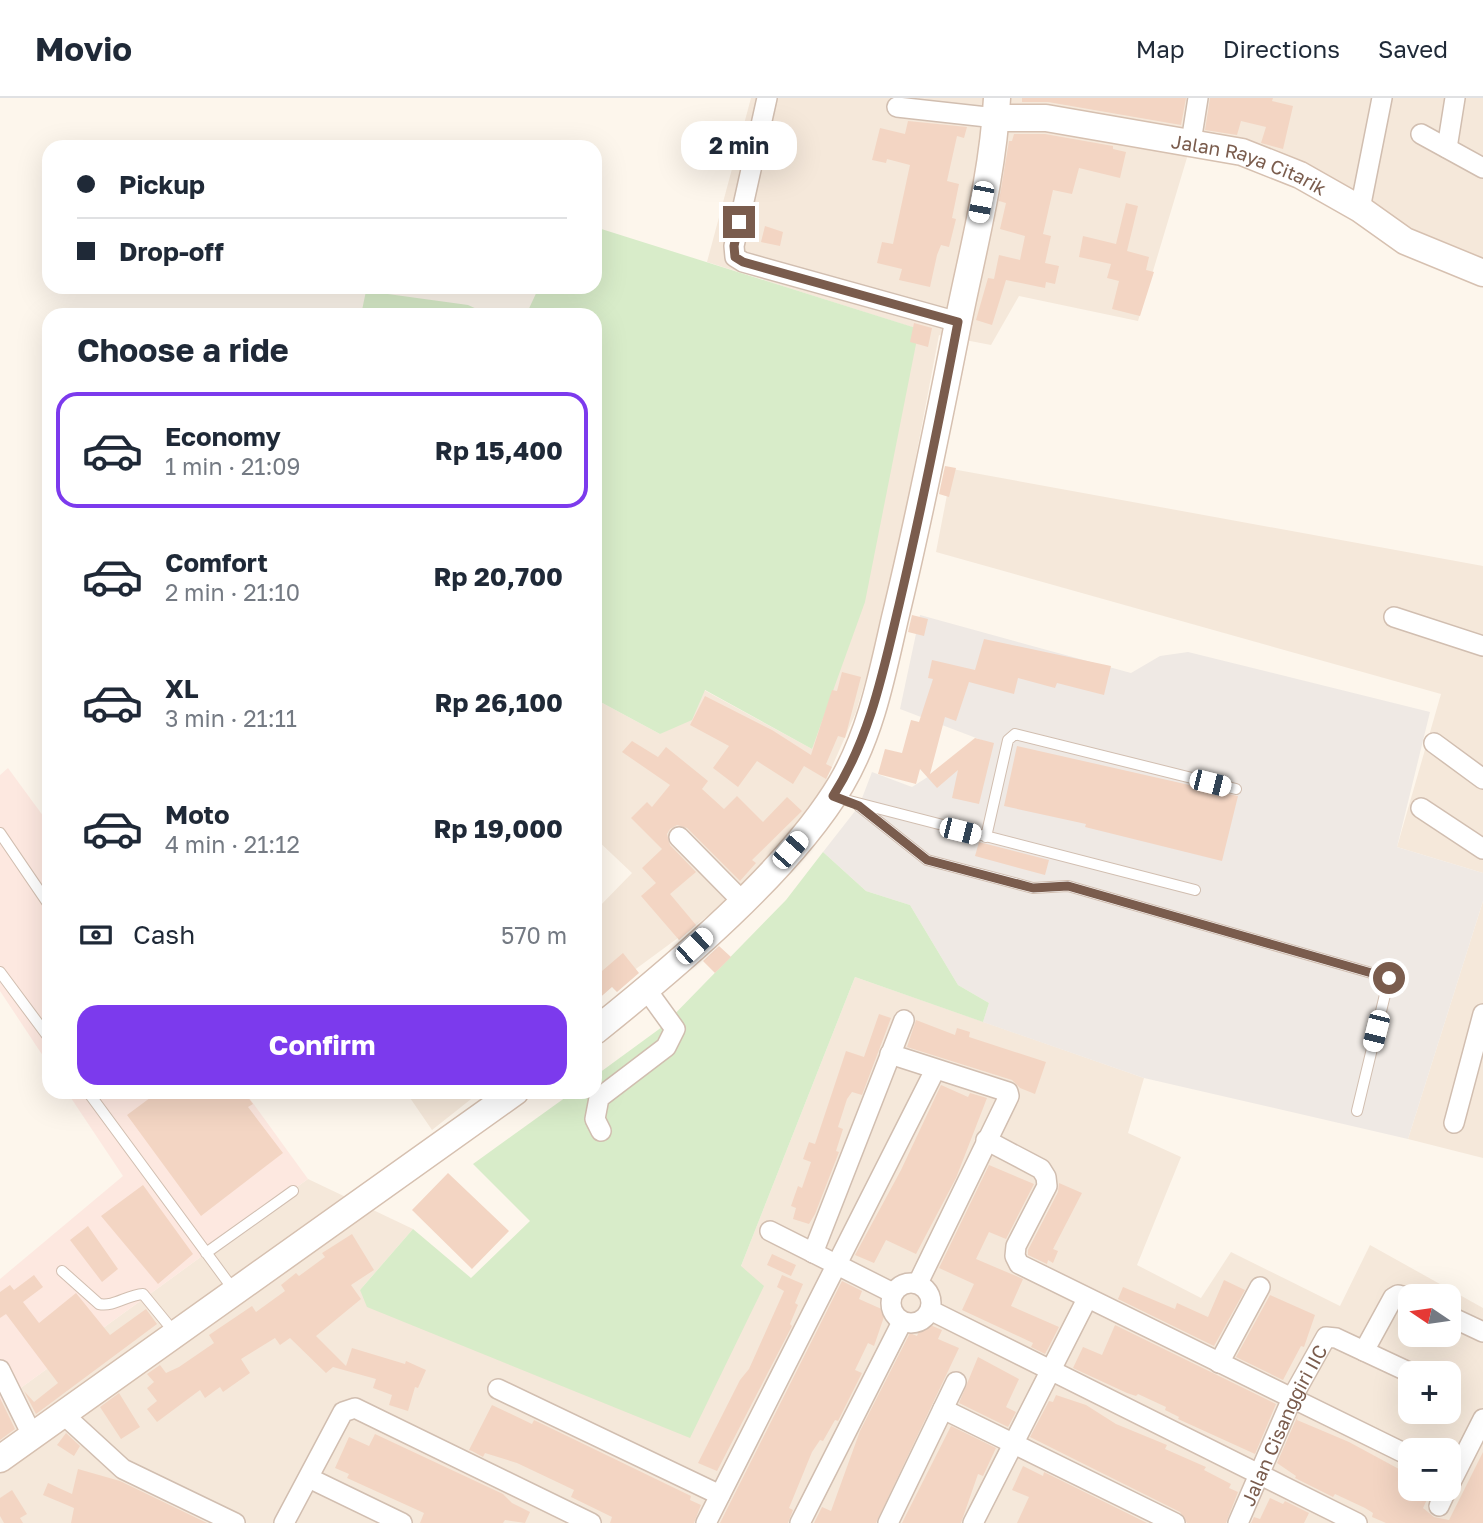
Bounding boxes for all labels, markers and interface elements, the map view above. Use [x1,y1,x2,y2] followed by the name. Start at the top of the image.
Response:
[35,29,132,68] text: Movio
[1136,34,1185,63] text: Map
[1223,34,1340,63] text: Directions
[1378,34,1448,63] text: Saved
[681,121,797,170] callout: 2 min
[1170,128,1331,199] street label: Jalan Raya Citarik
[709,131,769,159] text: 2 min
[119,169,205,200] text: Pickup
[967,179,996,225] car
[723,206,755,238] route end
[119,236,224,267] text: Drop-off
[77,331,289,369] text: Choose a ride
[81,419,144,482] icon: car
[165,421,281,452] text: Economy
[435,435,563,466] text: Rp 15,400
[165,452,301,480] text: 1 min · 21:09
[81,545,144,608] icon: car
[165,547,268,578] text: Comfort
[433,561,563,592] text: Rp 20,700
[165,578,300,606] text: 2 min · 21:10
[81,671,144,734] icon: car
[165,673,199,704] text: XL
[435,687,563,718] text: Rp 26,100
[165,704,297,732] text: 3 min · 21:11
[1188,768,1233,798] car
[81,797,144,860] icon: car
[165,799,230,830] text: Moto
[434,813,563,844] text: Rp 19,000
[938,816,983,846] car
[769,827,812,873] car
[165,830,300,858] text: 4 min · 21:12
[77,916,115,954] icon: cash
[133,919,195,950] text: Cash
[501,921,567,949] text: 570 m
[672,924,717,968] car
[1373,962,1405,994] route start
[77,1005,567,1085] button: Confirm
[1361,1008,1392,1054] car
[1398,1284,1461,1348] north arrow
[1398,1284,1461,1501] map controls
[1235,1340,1331,1509] street label: Jalan Cisanggiri IIC
[1398,1361,1461,1424] button: +
[1398,1438,1461,1501] button: −

